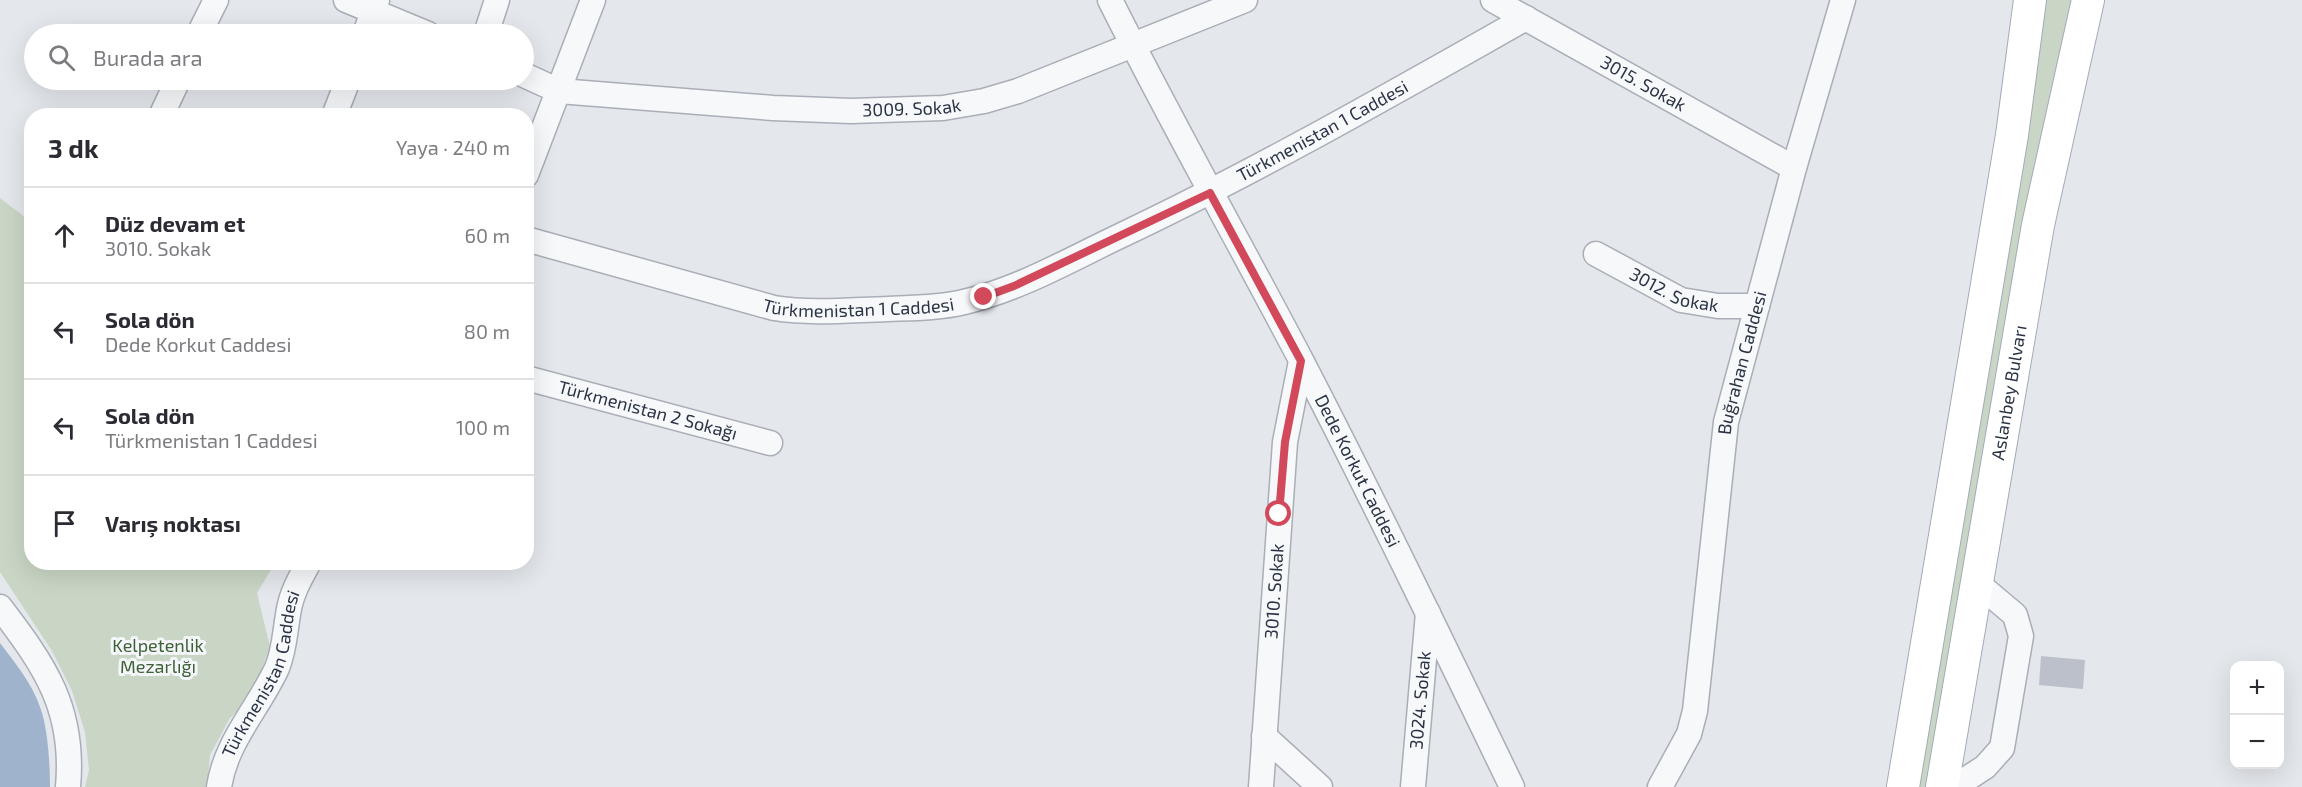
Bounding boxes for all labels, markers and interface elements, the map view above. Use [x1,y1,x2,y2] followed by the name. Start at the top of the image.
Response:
[24,24,534,90] search box
[45,41,78,74] icon: search
[93,44,203,70] text: Burada ara
[1597,50,1690,116] street label: 3015. Sokak
[1233,75,1412,186] street label: Türkmenistan 1 Caddesi
[862,93,963,121] street label: 3009. Sokak
[48,132,98,163] text: 3 dk
[396,135,510,159] text: Yaya · 240 m
[105,210,245,236] text: Düz devam et
[48,219,81,252] icon: ahead
[465,223,510,247] text: 60 m
[105,236,211,260] text: 3010. Sokak
[1626,262,1720,316] street label: 3012. Sokak
[970,283,996,309] route end
[1713,289,1771,436] street label: Buğrahan Caddesi
[760,292,956,321] street label: Türkmenistan 1 Caddesi
[105,306,195,332] text: Sola dön
[48,315,81,348] icon: left
[464,319,510,343] text: 80 m
[1986,323,2031,462] street label: Aslanbey Bulvarı
[105,332,291,356] text: Dede Korkut Caddesi
[556,375,740,444] street label: Türkmenistan 2 Sokağı
[1311,391,1406,551] street label: Dede Korkut Caddesi
[105,402,195,428] text: Sola dön
[48,411,81,444] icon: left
[456,415,510,439] text: 100 m
[105,428,318,452] text: Türkmenistan 1 Caddesi
[1265,500,1291,526] route start
[48,507,81,540] icon: arrive
[105,510,241,536] text: Varış noktası
[1259,543,1288,640] street label: 3010. Sokak
[217,587,304,760] street label: Türkmenistan Caddesi
[112,634,204,677] park label: Kelpetenlik Mezarlığı
[1404,650,1435,750] street label: 3024. Sokak
[2230,661,2284,769] map controls
[2230,661,2284,715] button: +
[2230,715,2284,769] button: −

